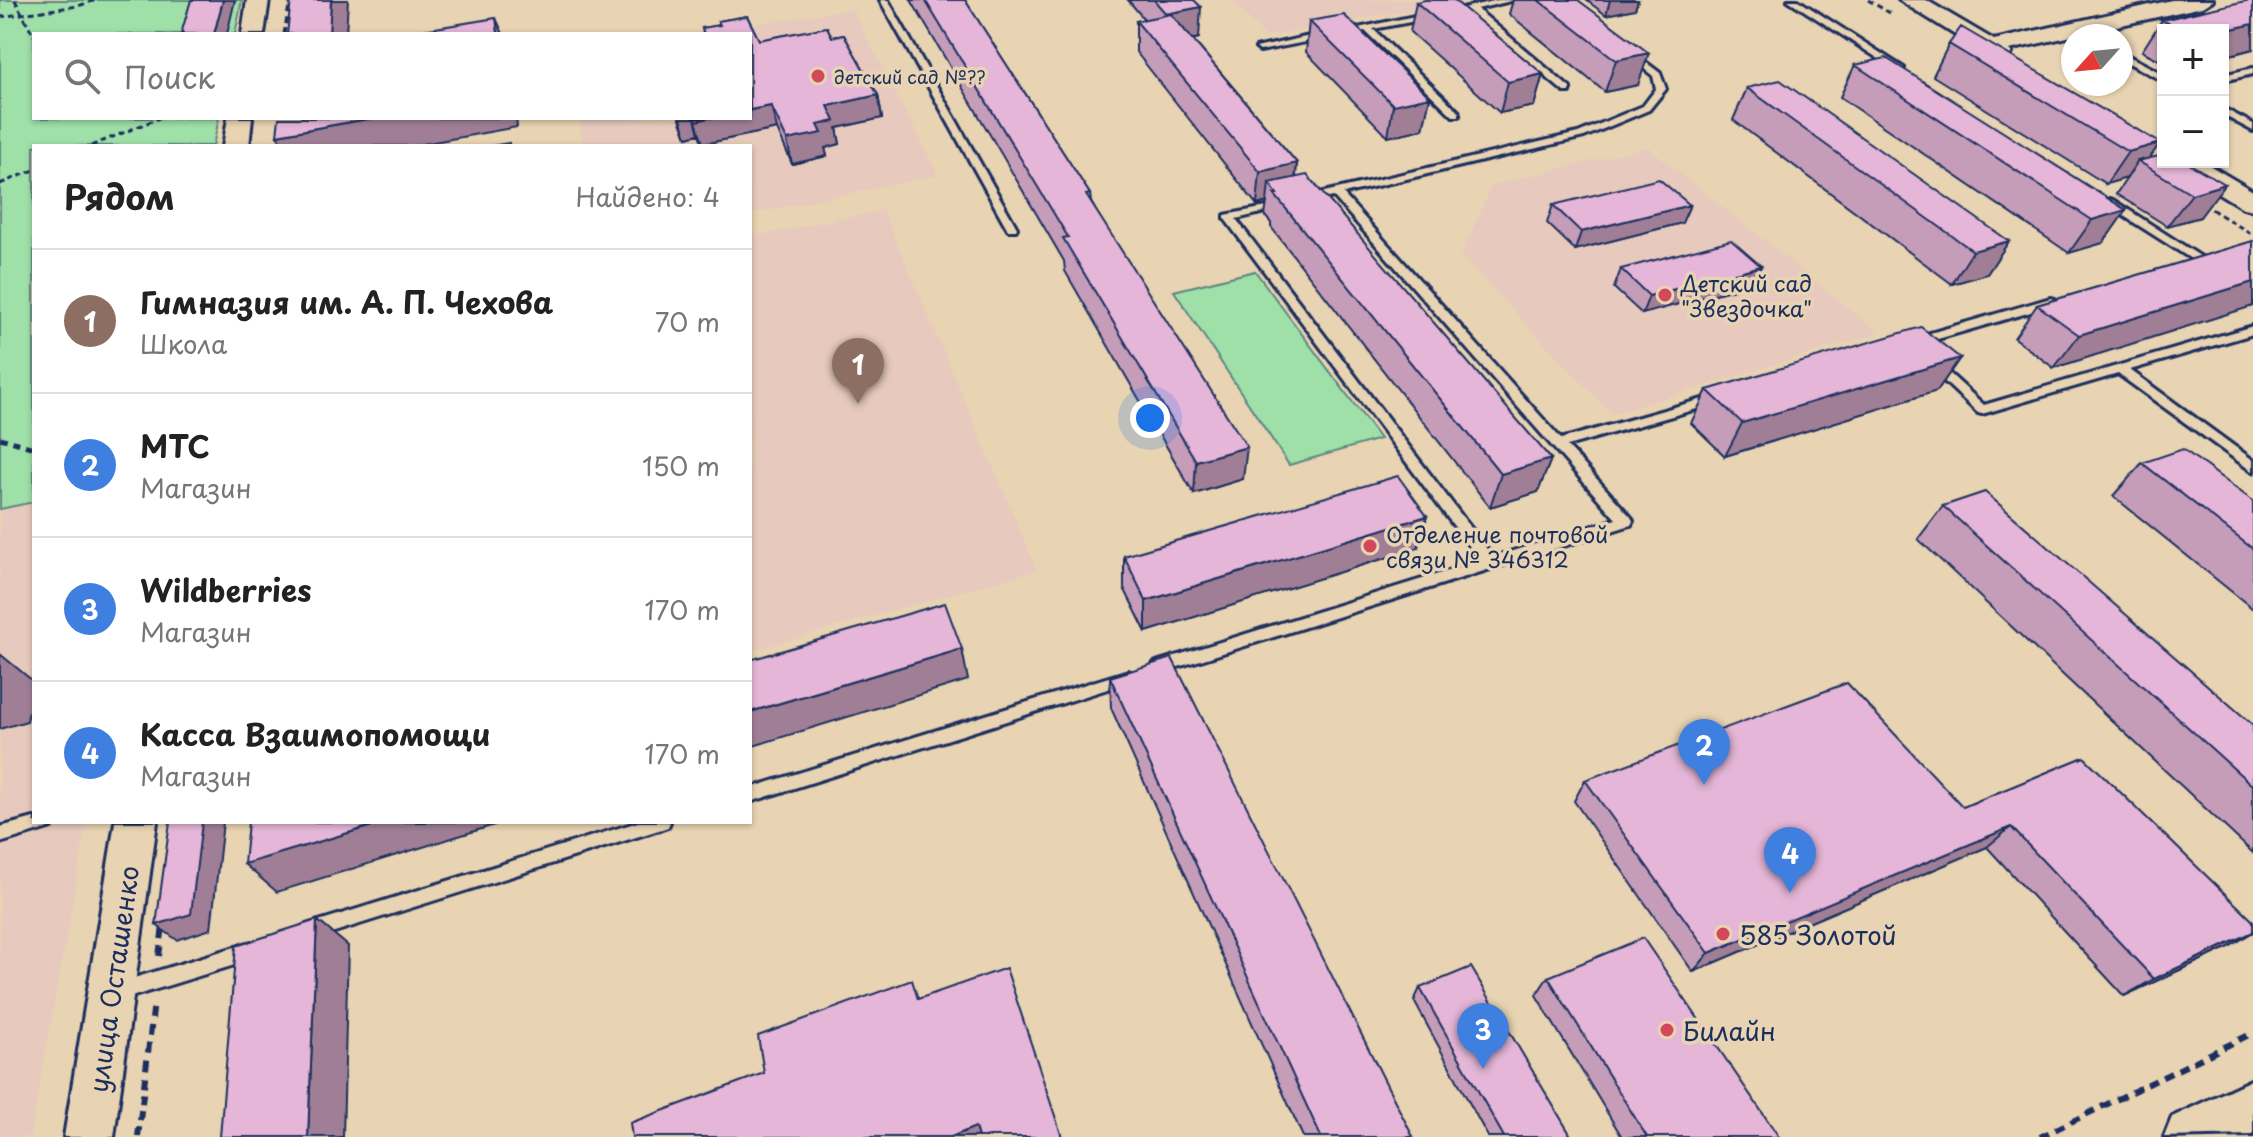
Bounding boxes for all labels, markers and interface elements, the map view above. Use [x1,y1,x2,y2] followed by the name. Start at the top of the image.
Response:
[2061,24,2133,96] north arrow
[2157,24,2229,168] map controls
[2157,24,2229,96] button: +
[32,32,752,120] search box
[60,54,104,98] icon: search
[124,54,215,99] text: Поиск
[834,63,985,90] place label: детский сад №??
[809,67,827,85] marker: детский сад №??
[2157,96,2229,168] button: −
[64,170,175,222] text: Рядом
[575,177,720,216] text: Найдено: 4
[1680,266,1812,324] place label: Детский сад "Звездочка"
[140,279,553,324] text: Гимназия им. А. П. Чехова
[1656,286,1674,304] marker: Детский сад "Звездочка"
[84,302,96,341] text: 1
[655,302,720,341] text: 70 m
[140,324,227,363] text: Школа
[832,338,884,404] pin: 1
[1130,398,1170,438] your location
[140,423,210,468] text: МТС
[81,446,99,485] text: 2
[642,446,720,485] text: 150 m
[140,468,251,507] text: Магазин
[1386,517,1608,575] place label: Отделение почтовой связи № 346312
[1361,537,1379,555] marker: Отделение почтовой связи № 346312
[140,567,312,612] text: Wildberries
[81,590,99,629] text: 3
[645,590,720,629] text: 170 m
[140,612,251,651] text: Магазин
[140,711,490,756] text: Касса Взаимопомощи
[1678,719,1730,785] pin: 2
[81,734,99,773] text: 4
[645,734,720,773] text: 170 m
[140,756,251,795] text: Магазин
[1764,827,1816,893] pin: 4
[78,863,148,1095] street label: улица Осташенко
[1739,915,1897,954] place label: 585 Золотой
[1714,925,1732,943] marker: 585 Золотой
[1457,1003,1509,1069] pin: 3
[1683,1011,1776,1050] place label: Билайн
[1658,1021,1676,1039] marker: Билайн

